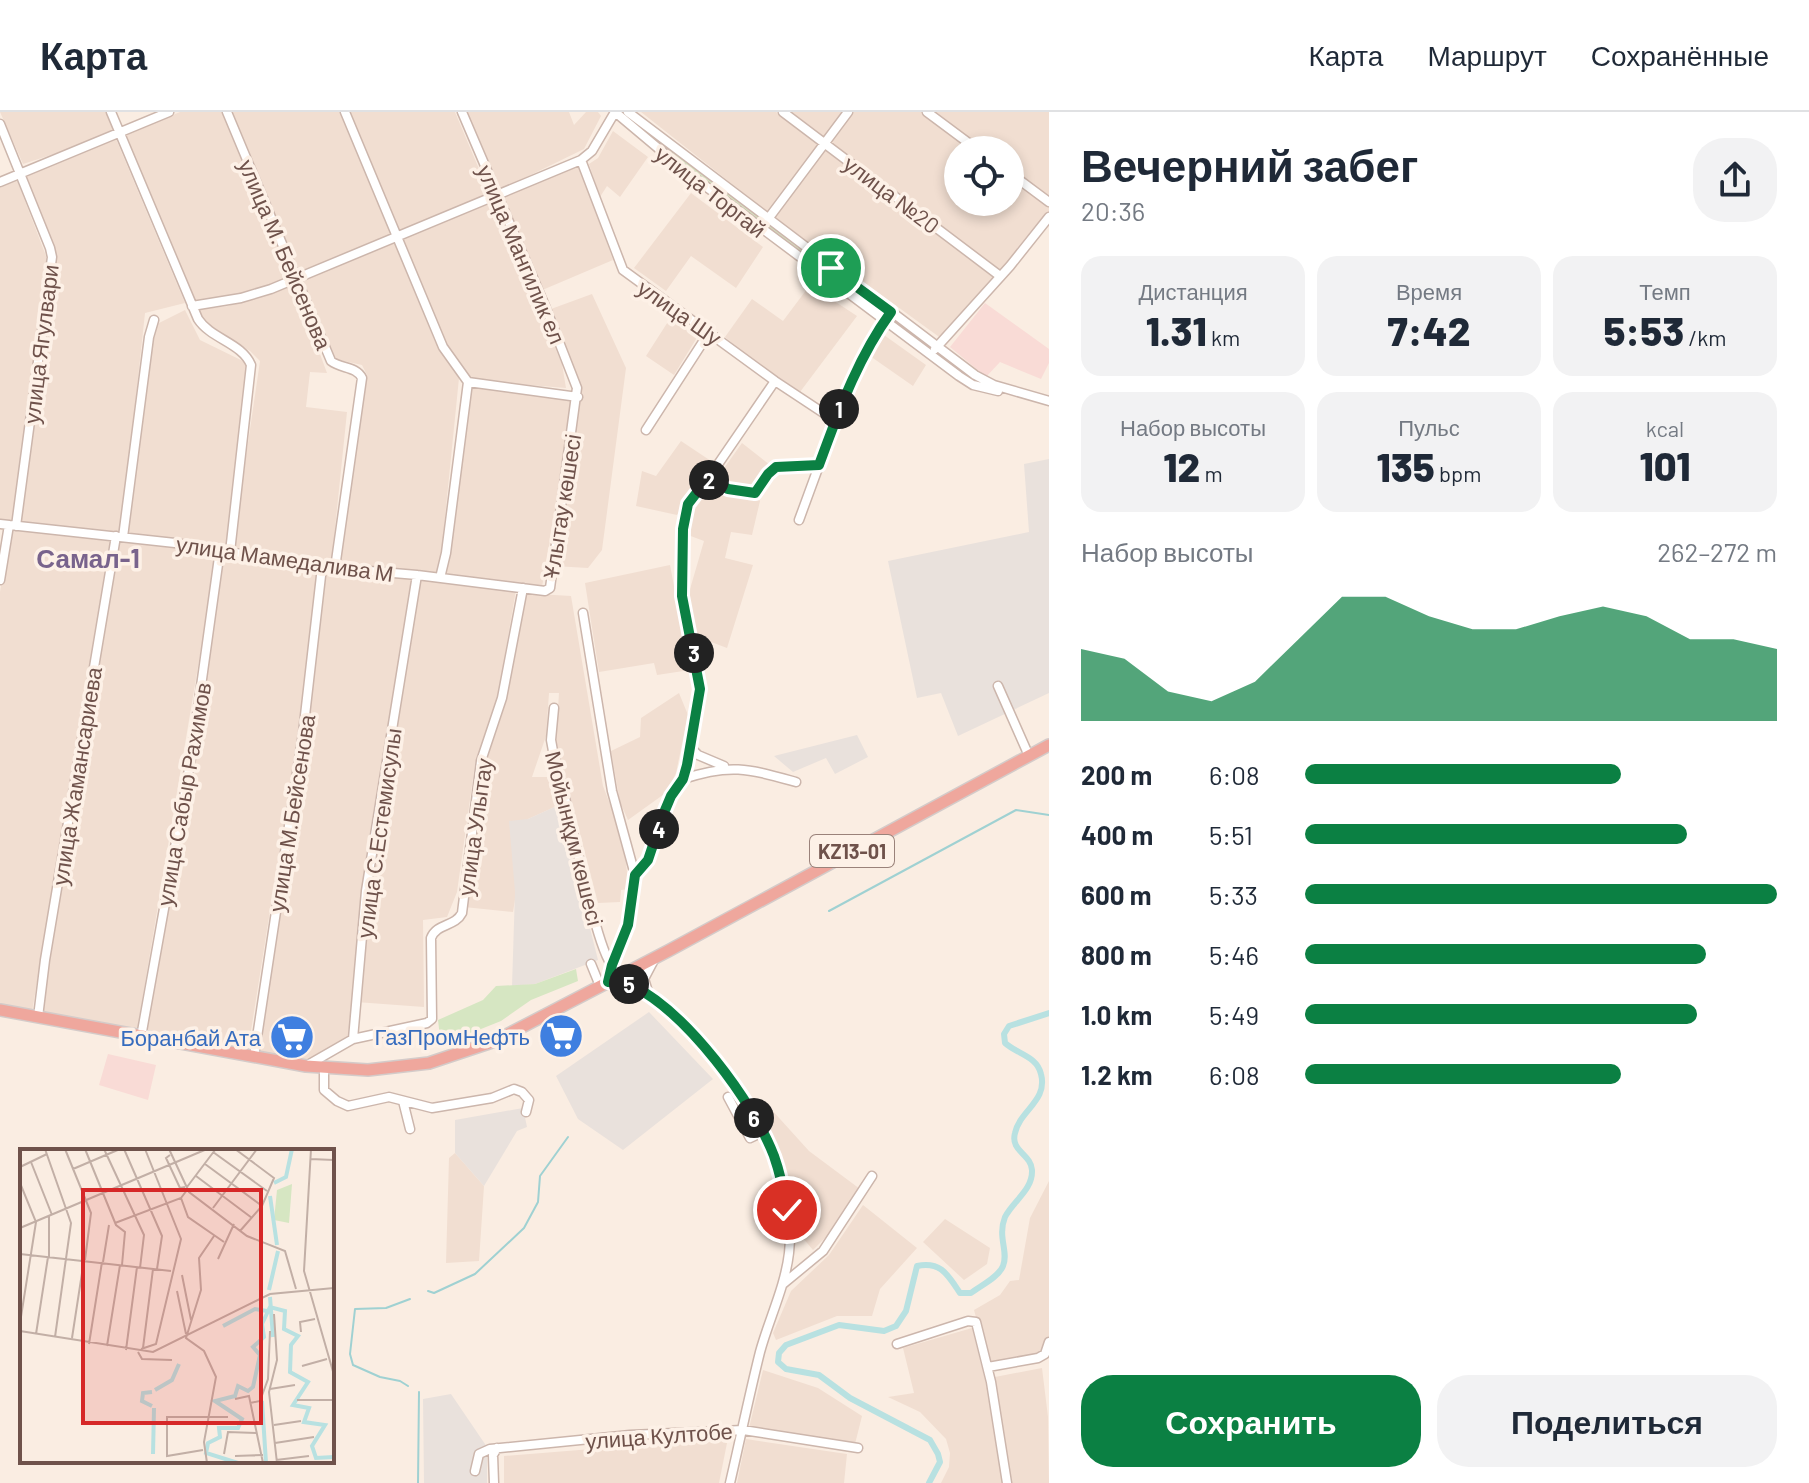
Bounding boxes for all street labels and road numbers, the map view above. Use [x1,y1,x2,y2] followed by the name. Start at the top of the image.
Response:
[650,140,771,243] street label: улица Торгай
[839,150,945,239] street label: улица №20
[233,155,338,354] street label: улица М. Бейсенова
[472,161,571,348] street label: улица Мангилик ел
[17,263,64,425] street label: улица Ягулвари
[633,274,727,351] street label: улица Шу
[537,432,586,580] street label: Ұлытау көшесі
[175,530,395,587] street label: улица Мамедалива М
[46,664,107,887] street label: улица Жамансариева
[151,680,216,908] street label: улица Сабыр Рахимов
[263,712,321,914] street label: улица М.Бейсенова
[350,726,407,940] street label: улица С.Естемисулы
[540,748,609,928] street label: Мойынқұм көшесі
[451,756,498,898] street label: улица Улытау
[810,835,894,867] road number: KZ13-01
[584,1417,734,1454] street label: улица Култобе

